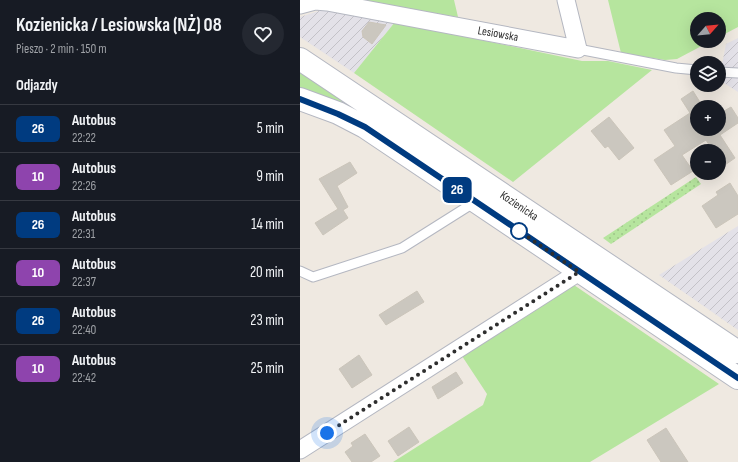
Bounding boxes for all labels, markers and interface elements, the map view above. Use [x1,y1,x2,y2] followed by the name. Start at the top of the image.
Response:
[690,12,726,48] north arrow
[690,12,726,180] map controls
[242,13,284,55] button: heart
[16,14,222,37] text: Kozienicka / Lesiowska (NŻ) 08
[477,23,520,45] street label: Lesiowska
[16,41,107,57] text: Pieszo · 2 min · 150 m
[690,56,726,92] button: layers
[16,76,58,95] text: Odjazdy
[690,100,726,136] button: +
[72,111,116,130] text: Autobus
[257,119,284,138] text: 5 min
[32,120,44,137] text: 26
[72,130,96,146] text: 22:22
[690,144,726,180] button: −
[72,159,116,178] text: Autobus
[256,167,284,186] text: 9 min
[32,168,44,185] text: 10
[439,177,475,203] line badge: 26
[72,178,96,194] text: 22:26
[451,181,463,198] text: 26
[497,188,541,224] street label: Kozienicka
[72,207,116,226] text: Autobus
[251,215,284,234] text: 14 min
[32,216,44,233] text: 26
[510,222,528,240] unlabelled marker
[72,226,95,242] text: 22:31
[72,255,116,274] text: Autobus
[250,263,284,282] text: 20 min
[32,264,44,281] text: 10
[72,274,96,290] text: 22:37
[72,303,116,322] text: Autobus
[250,311,284,330] text: 23 min
[32,312,44,329] text: 26
[72,322,96,338] text: 22:40
[72,351,116,370] text: Autobus
[251,359,284,378] text: 25 min
[32,360,44,377] text: 10
[72,370,96,386] text: 22:42
[317,423,337,443] your location

